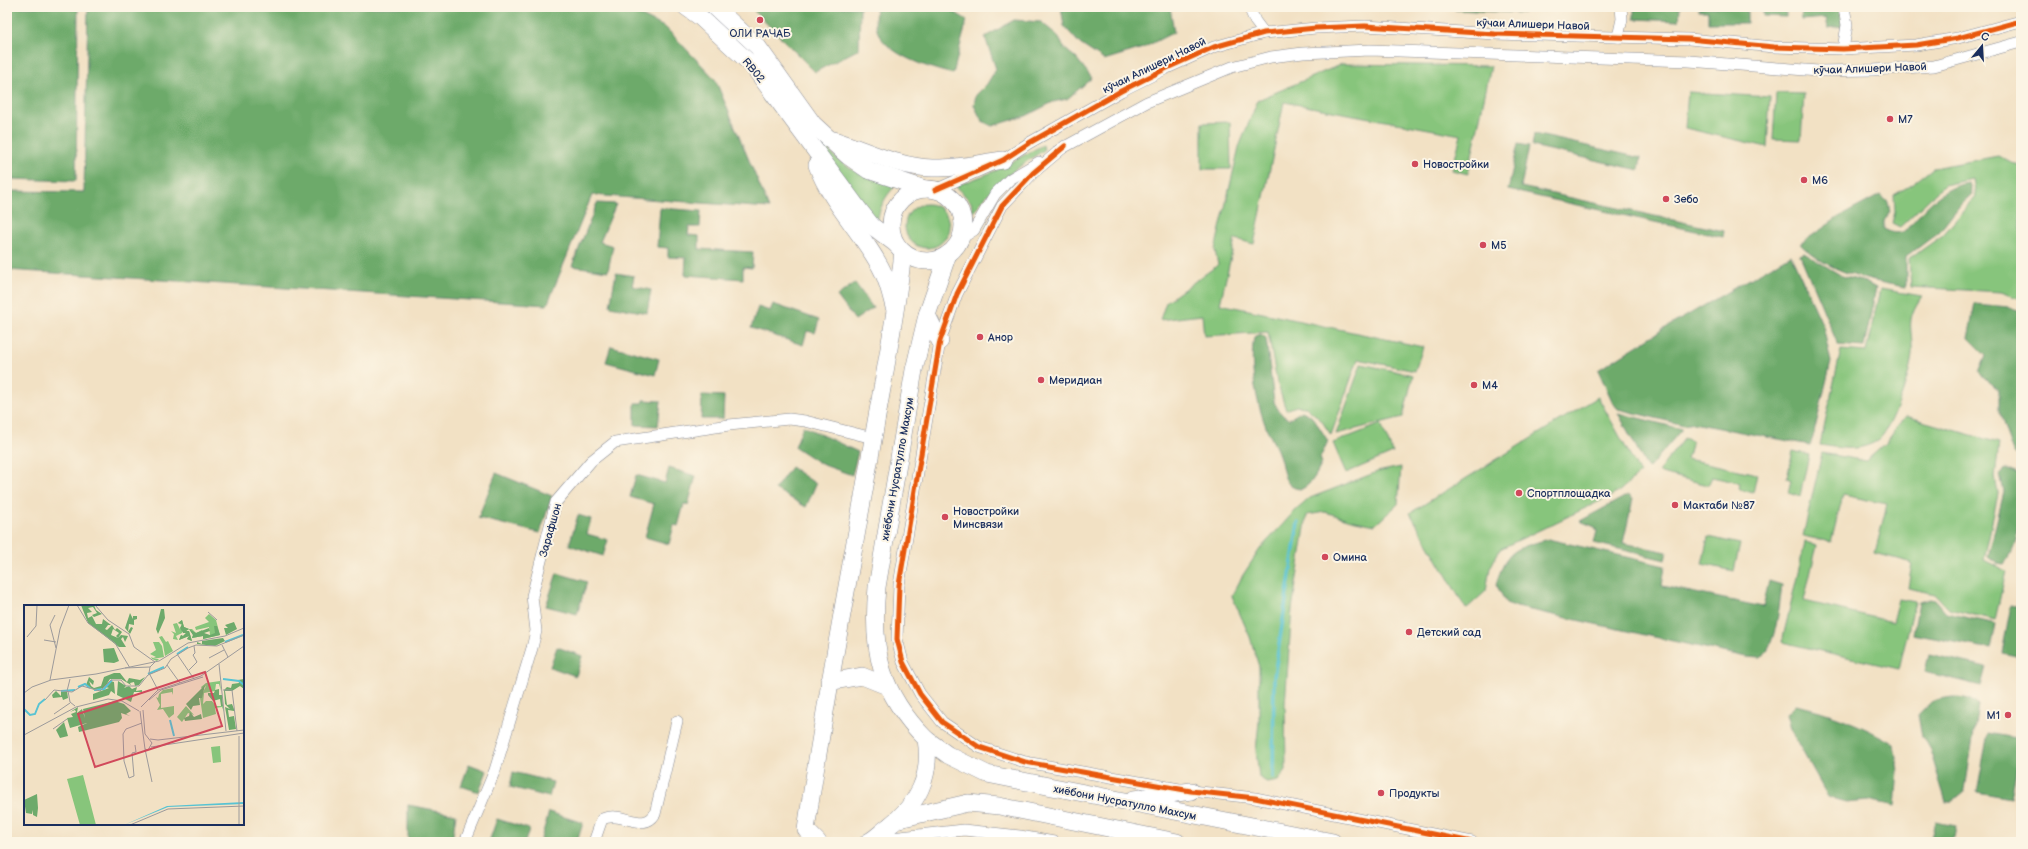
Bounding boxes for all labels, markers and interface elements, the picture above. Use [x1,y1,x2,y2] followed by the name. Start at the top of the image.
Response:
[755,15,765,25] marker: ОЛИ РАЧАБ
[1476,16,1590,33] street label: кӯчаи Алишери Навоӣ
[1962,26,2002,66] north arrow
[729,27,791,40] place label: ОЛИ РАЧАБ
[1979,30,1991,44] text: С
[1100,35,1208,96] street label: кӯчаи Алишери Навоӣ
[740,55,768,86] street label: RB02
[1813,60,1927,77] street label: кӯчаи Алишери Навоӣ
[1898,113,1913,126] place label: М7
[1885,114,1895,124] marker: М7
[1423,158,1489,171] place label: Новостройки
[1410,159,1420,169] marker: Новостройки
[1812,174,1828,187] place label: М6
[1799,175,1809,185] marker: М6
[1674,193,1699,206] place label: Зебо
[1661,194,1671,204] marker: Зебо
[1491,239,1507,252] place label: М5
[1478,240,1488,250] marker: М5
[987,331,1014,344] place label: Анор
[975,332,985,342] marker: Анор
[1049,374,1102,387] place label: Меридиан
[1036,375,1046,385] marker: Меридиан
[1482,379,1498,392] place label: М4
[1469,380,1479,390] marker: М4
[878,396,917,542] street label: хиёбони Нусратулло Махсум
[1527,487,1611,500] place label: Спортплощадка
[1514,488,1524,498] marker: Спортплощадка
[1683,499,1755,512] place label: Мактаби №87
[1670,500,1680,510] marker: Мактаби №87
[537,502,564,559] street label: Зарафшон
[953,505,1019,531] place label: Новостройки Минсвязи
[940,512,950,522] marker: Новостройки Минсвязи
[1333,551,1368,564] place label: Омина
[1320,552,1330,562] marker: Омина
[24,605,244,825] inset map
[1417,626,1481,639] place label: Детский сад
[1404,627,1414,637] marker: Детский сад
[1987,709,2000,722] place label: М1
[2003,710,2013,720] marker: М1
[1052,782,1197,823] street label: хиёбони Нусратулло Махсум
[1389,787,1440,800] place label: Продукты
[1376,788,1386,798] marker: Продукты

